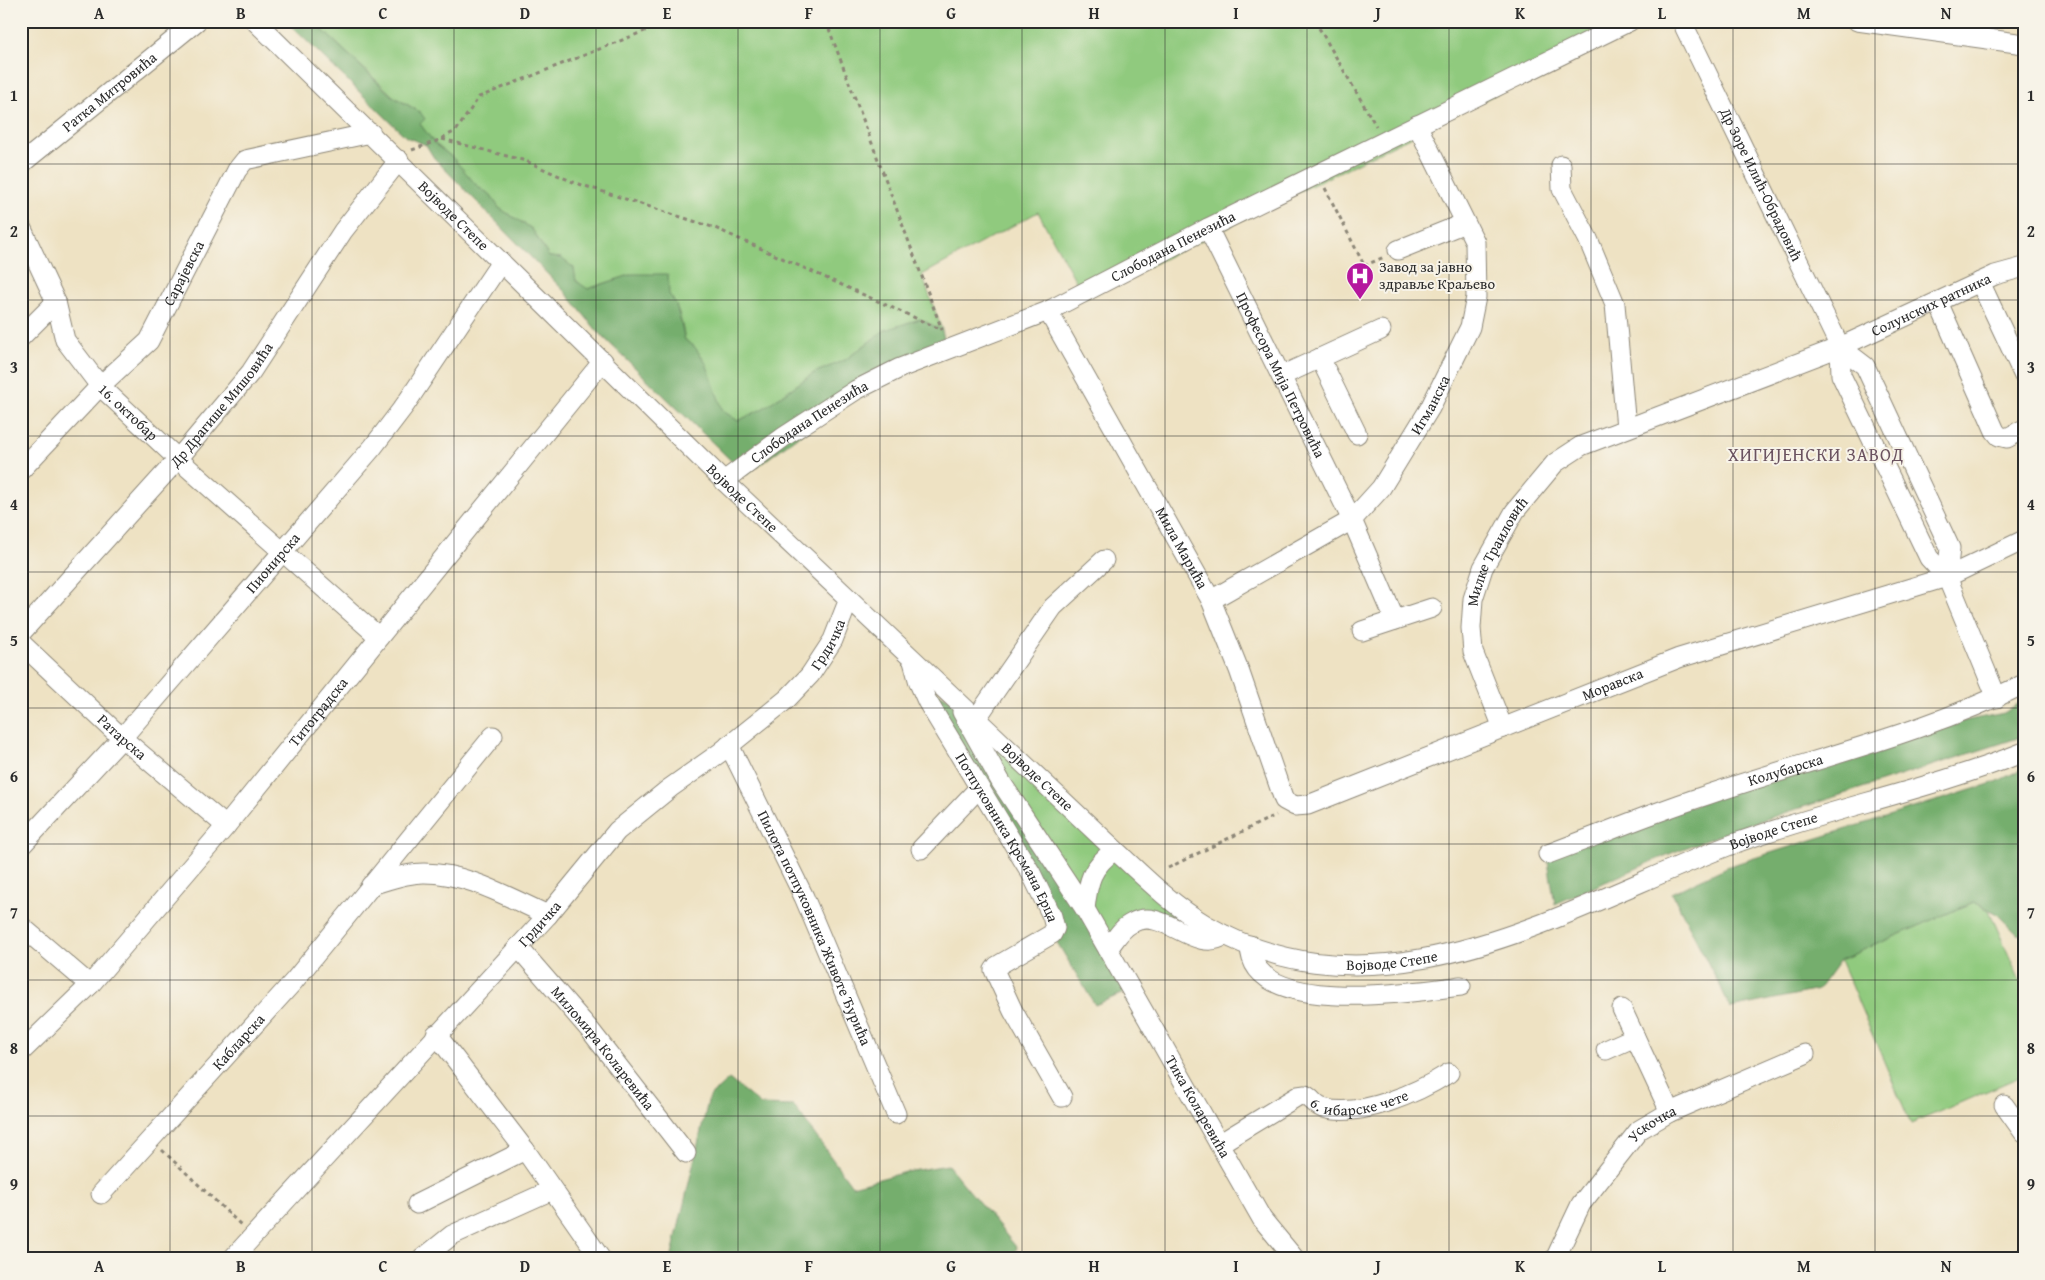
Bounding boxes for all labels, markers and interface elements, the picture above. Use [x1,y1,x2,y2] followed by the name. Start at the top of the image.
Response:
[94,1,105,25] text: A
[236,1,246,25] text: B
[378,1,388,25] text: C
[520,1,530,25] text: D
[663,1,672,25] text: E
[805,1,813,25] text: F
[946,1,956,25] text: G
[1088,1,1100,25] text: H
[1233,1,1239,25] text: I
[1372,1,1381,25] text: J
[1515,1,1526,25] text: K
[1658,1,1667,25] text: L
[1797,1,1811,25] text: M
[1941,1,1952,25] text: N
[57,46,162,137] street label: Ратка Митровића
[10,83,18,107] text: 1
[2027,83,2035,107] text: 1
[1715,103,1808,265] street label: Др Зоре Илић-Обрадовић
[414,176,494,255] street label: Војводе Степе
[1107,205,1239,287] street label: Слободана Пенезића
[10,219,18,243] text: 2
[2027,219,2035,243] text: 2
[158,236,209,309] street label: Сарајевска
[1379,256,1495,294] place label: Завод за јавно здравље Краљево
[1345,261,1375,300] hospital icon: Завод за јавно здравље Краљево
[1867,267,1995,341] street label: Солунских ратника
[1231,289,1331,462] street label: Професора Мија Петровића
[164,337,278,472] street label: Др Драгише Мишовића
[10,355,18,379] text: 3
[2027,355,2035,379] text: 3
[1405,371,1455,438] street label: Игманска
[746,374,872,468] street label: Слободана Пенезића
[94,379,163,445] street label: 16. октобар
[1728,441,1904,468] district label: ХИГИЈЕНСКИ ЗАВОД
[702,459,783,537] street label: Војводе Степе
[10,492,18,516] text: 4
[1462,492,1533,607] street label: Милке Траиловић
[2027,492,2035,516] text: 4
[1151,503,1214,593] street label: Мила Марића
[241,527,305,597] street label: Пионирска
[805,615,850,674] street label: Грдичка
[10,628,18,652] text: 5
[2027,628,2035,652] text: 5
[1579,662,1647,705] street label: Моравска
[283,672,353,751] street label: Титоградска
[93,709,152,765] street label: Ратарска
[997,737,1078,816] street label: Војводе Степе
[1745,748,1826,791] street label: Колубарска
[951,749,1064,925] street label: Потпуковника Крсмана Ерца
[10,764,18,788] text: 6
[2027,764,2035,788] text: 6
[1726,806,1820,854] street label: Војводе Степе
[753,807,877,1049] street label: Пилота потпуковника Животе Ђурића
[513,895,566,951] street label: Грдичка
[10,900,18,924] text: 7
[2027,900,2035,924] text: 7
[1346,945,1439,975] street label: Војводе Степе
[546,981,660,1115] street label: Миломира Коларевића
[207,1008,270,1074] street label: Кабларска
[10,1036,18,1060] text: 8
[2027,1036,2035,1060] text: 8
[1161,1051,1236,1162] street label: Тика Коларевића
[1305,1084,1412,1121] street label: 6. ибарске чете
[1622,1099,1680,1146] street label: Ускочка
[10,1172,18,1196] text: 9
[2027,1172,2035,1196] text: 9
[94,1254,105,1278] text: A
[236,1254,246,1278] text: B
[378,1254,388,1278] text: C
[520,1254,530,1278] text: D
[663,1254,672,1278] text: E
[805,1254,813,1278] text: F
[946,1254,956,1278] text: G
[1088,1254,1100,1278] text: H
[1233,1254,1239,1278] text: I
[1372,1254,1381,1278] text: J
[1515,1254,1526,1278] text: K
[1658,1254,1667,1278] text: L
[1797,1254,1811,1278] text: M
[1941,1254,1952,1278] text: N

